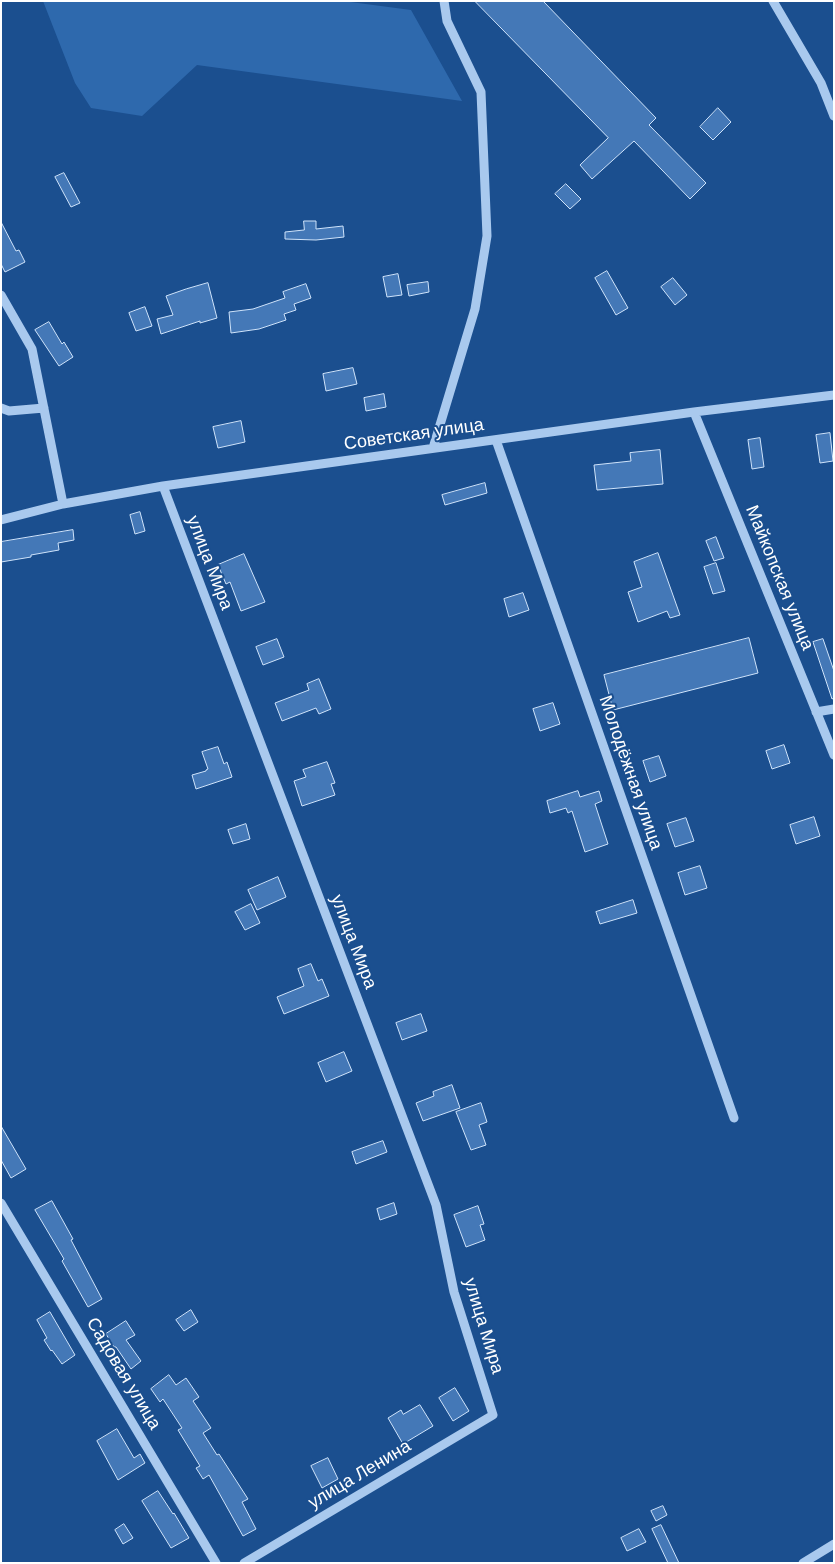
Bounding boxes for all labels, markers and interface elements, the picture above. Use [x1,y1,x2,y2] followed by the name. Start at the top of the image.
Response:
[343,414,485,456] street label: Советская улица
[740,502,818,654] street label: Майкопская улица
[181,513,237,613] street label: улица Мира
[593,693,667,853] street label: Молодёжная улица
[325,892,381,992] street label: улица Мира
[458,1275,508,1377] street label: улица Мира
[81,1314,165,1434] street label: Садовая улица
[305,1436,415,1514] street label: улица Ленина

